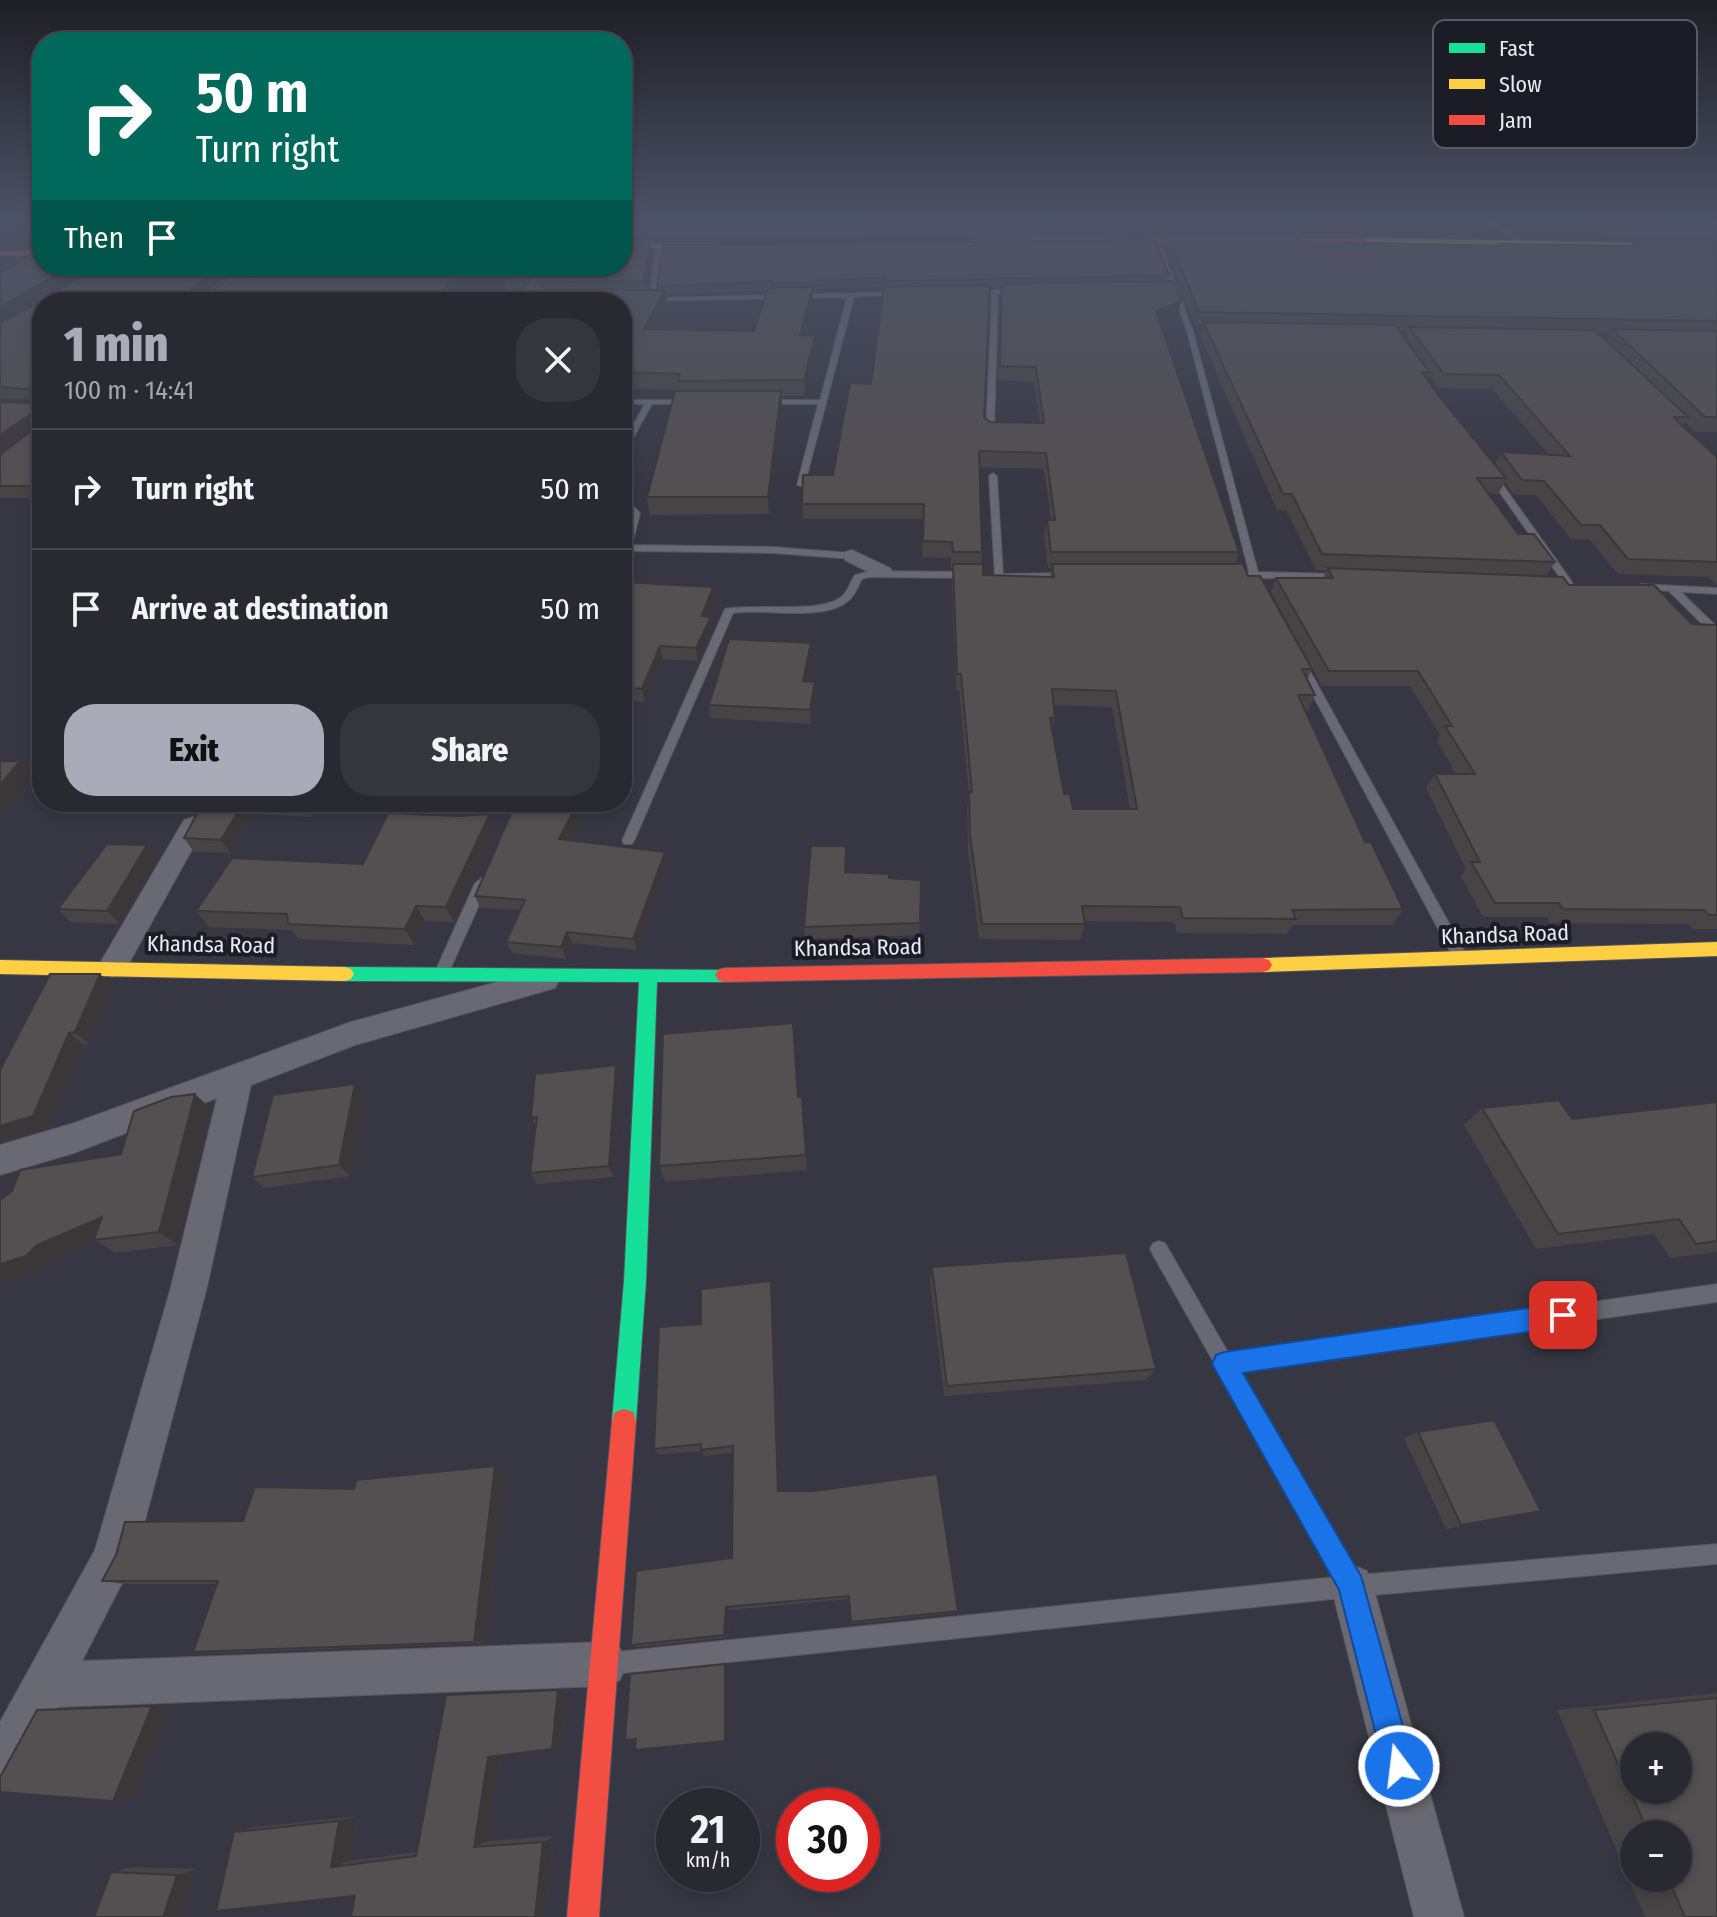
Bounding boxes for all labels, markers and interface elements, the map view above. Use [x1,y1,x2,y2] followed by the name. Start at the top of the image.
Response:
[1433,20,1697,148] legend
[1499,35,1535,62] text: Fast
[196,60,308,127] text: 50 m
[64,64,168,168] icon: right
[1499,71,1542,98] text: Slow
[1499,107,1533,134] text: Jam
[196,128,339,172] text: Turn right
[140,216,184,260] icon: arrive
[64,220,124,256] text: Then
[64,316,168,374] text: 1 min
[516,318,600,402] button: close
[64,375,195,406] text: 100 m · 14:41
[64,467,108,511] icon: right
[132,471,254,507] text: Turn right
[540,471,600,507] text: 50 m
[64,587,108,631] icon: arrive
[132,591,389,627] text: Arrive at destination
[540,591,600,627] text: 50 m
[64,704,324,796] button: Exit
[340,704,600,796] button: Share
[1440,919,1570,950] street label: Khandsa Road
[147,930,275,959] street label: Khandsa Road
[794,933,922,962] street label: Khandsa Road
[1529,1281,1597,1349] pin
[1541,1293,1585,1337] icon: arrive
[1357,1724,1441,1808] position arrow
[1620,1732,1692,1892] map controls
[1620,1732,1692,1804] button: +
[776,1788,880,1892] speed limit sign: 30
[691,1806,725,1854] text: 21
[1620,1820,1692,1892] button: −
[686,1848,730,1872] text: km/h

